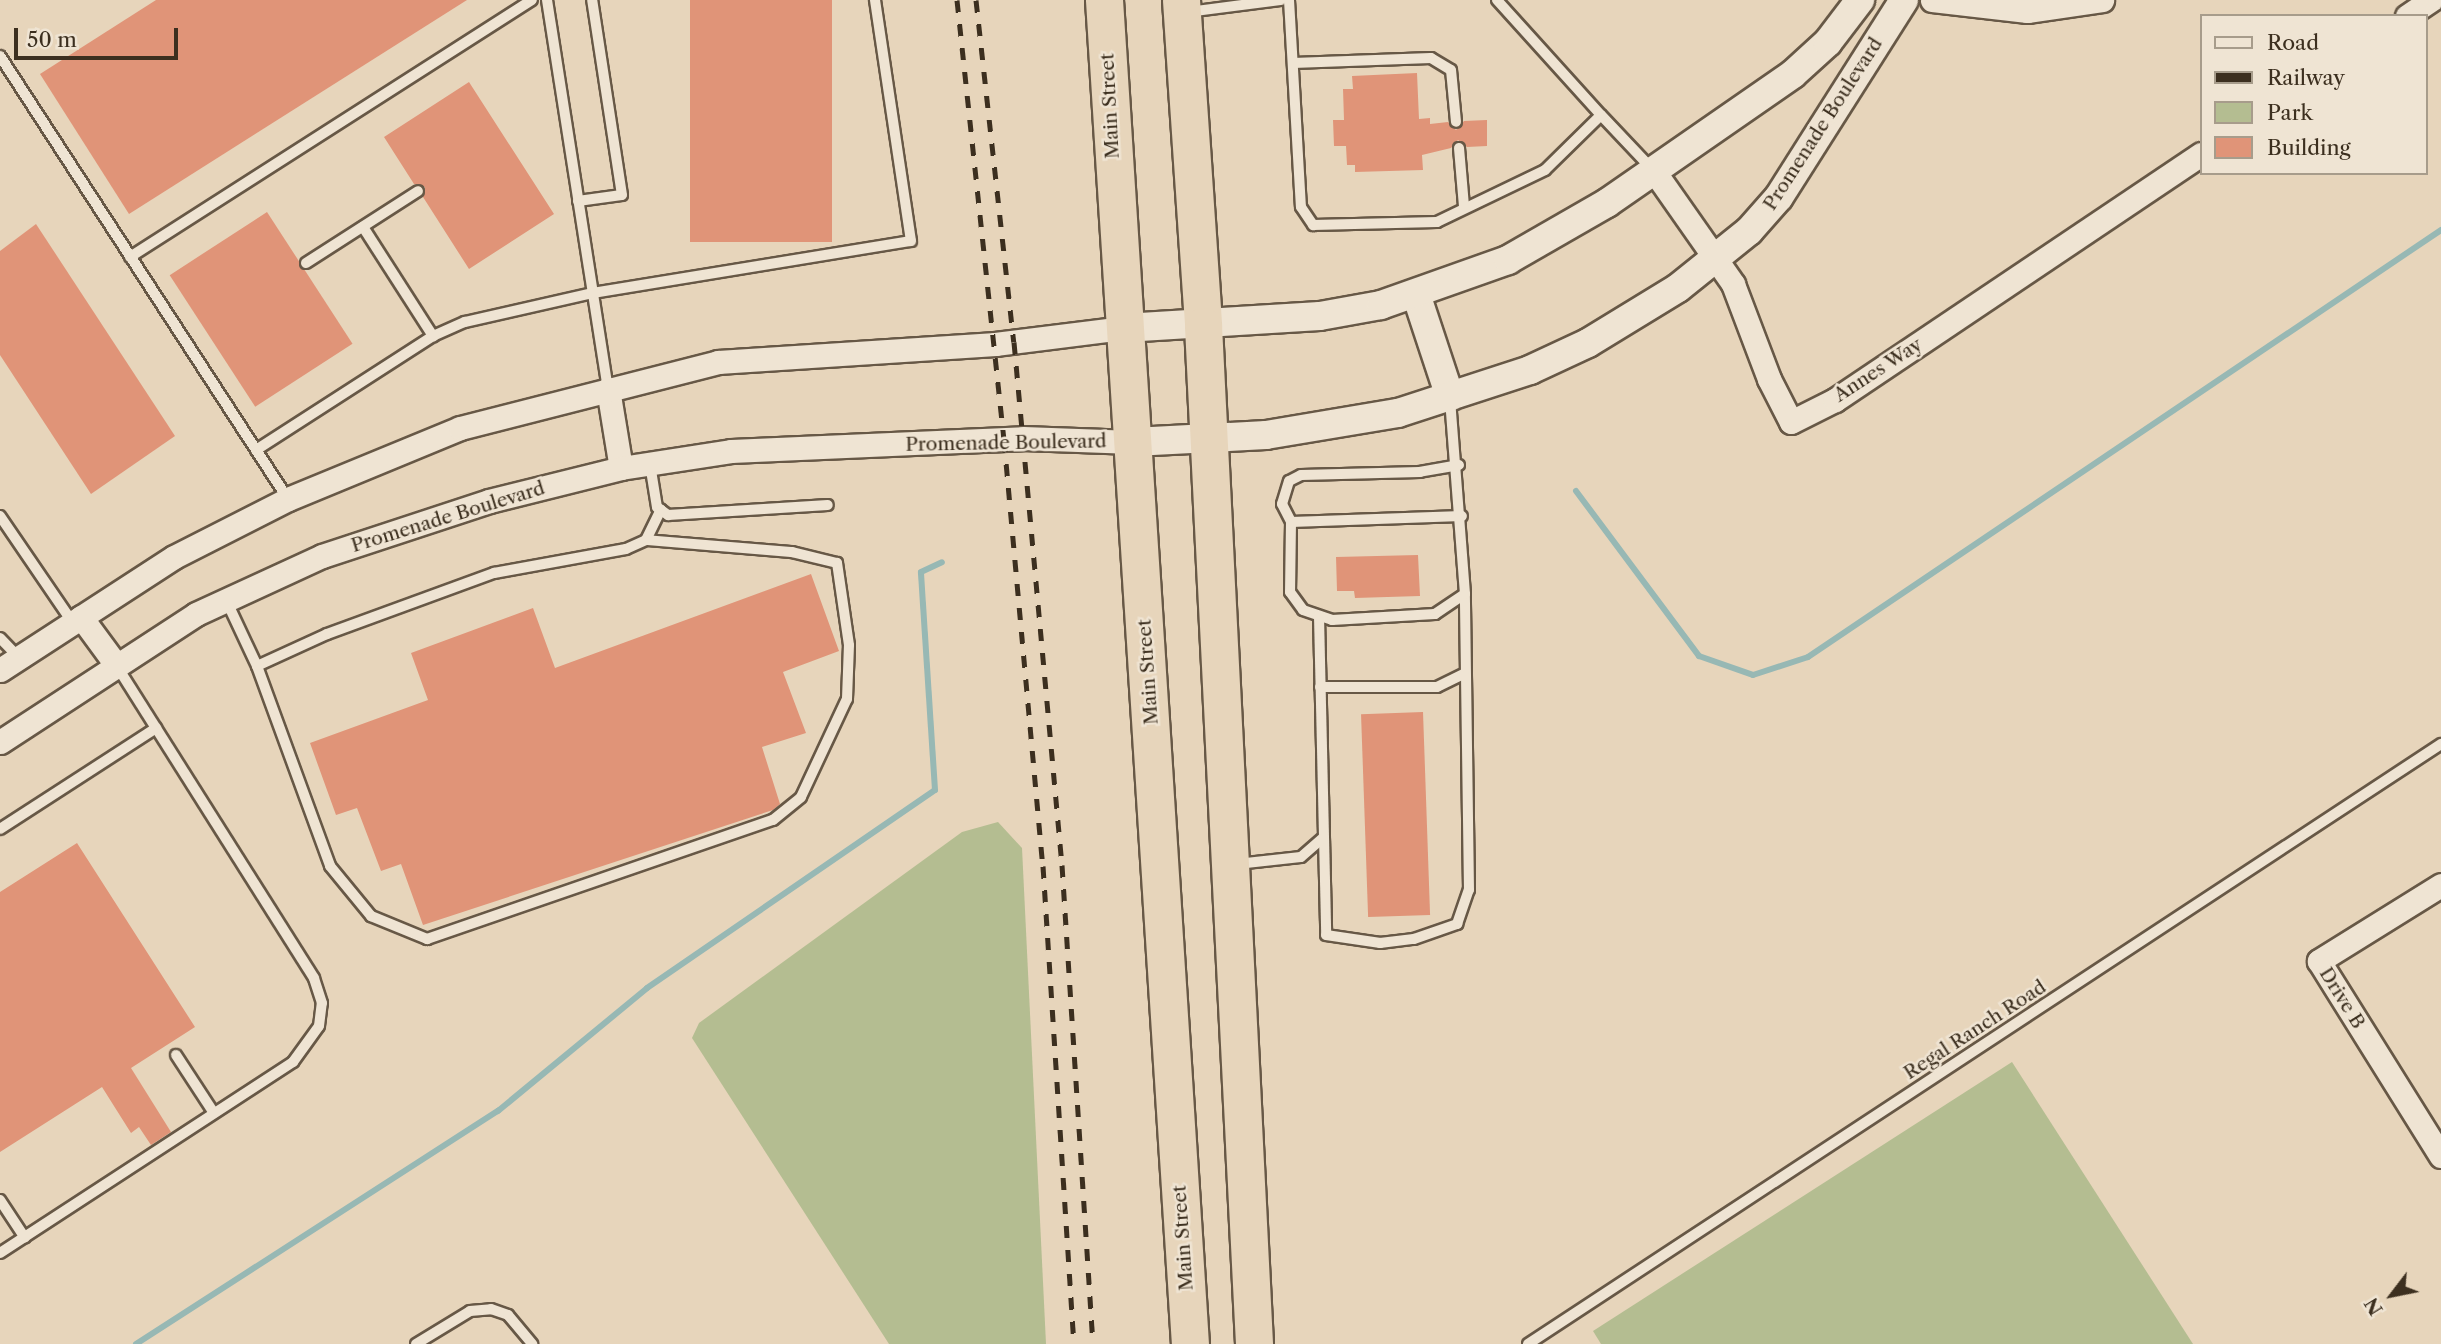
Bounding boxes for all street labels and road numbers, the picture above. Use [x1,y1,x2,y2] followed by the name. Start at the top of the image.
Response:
[1759,33,1887,215] street label: Promenade Boulevard
[1096,53,1124,159] street label: Main Street
[1829,333,1927,407] street label: Annes Way
[905,430,1107,456] street label: Promenade Boulevard
[349,477,547,557] street label: Promenade Boulevard
[1133,619,1163,725] street label: Main Street
[2314,963,2370,1033] street label: Drive B
[1900,976,2050,1084] street label: Regal Ranch Road
[1168,1185,1198,1291] street label: Main Street

